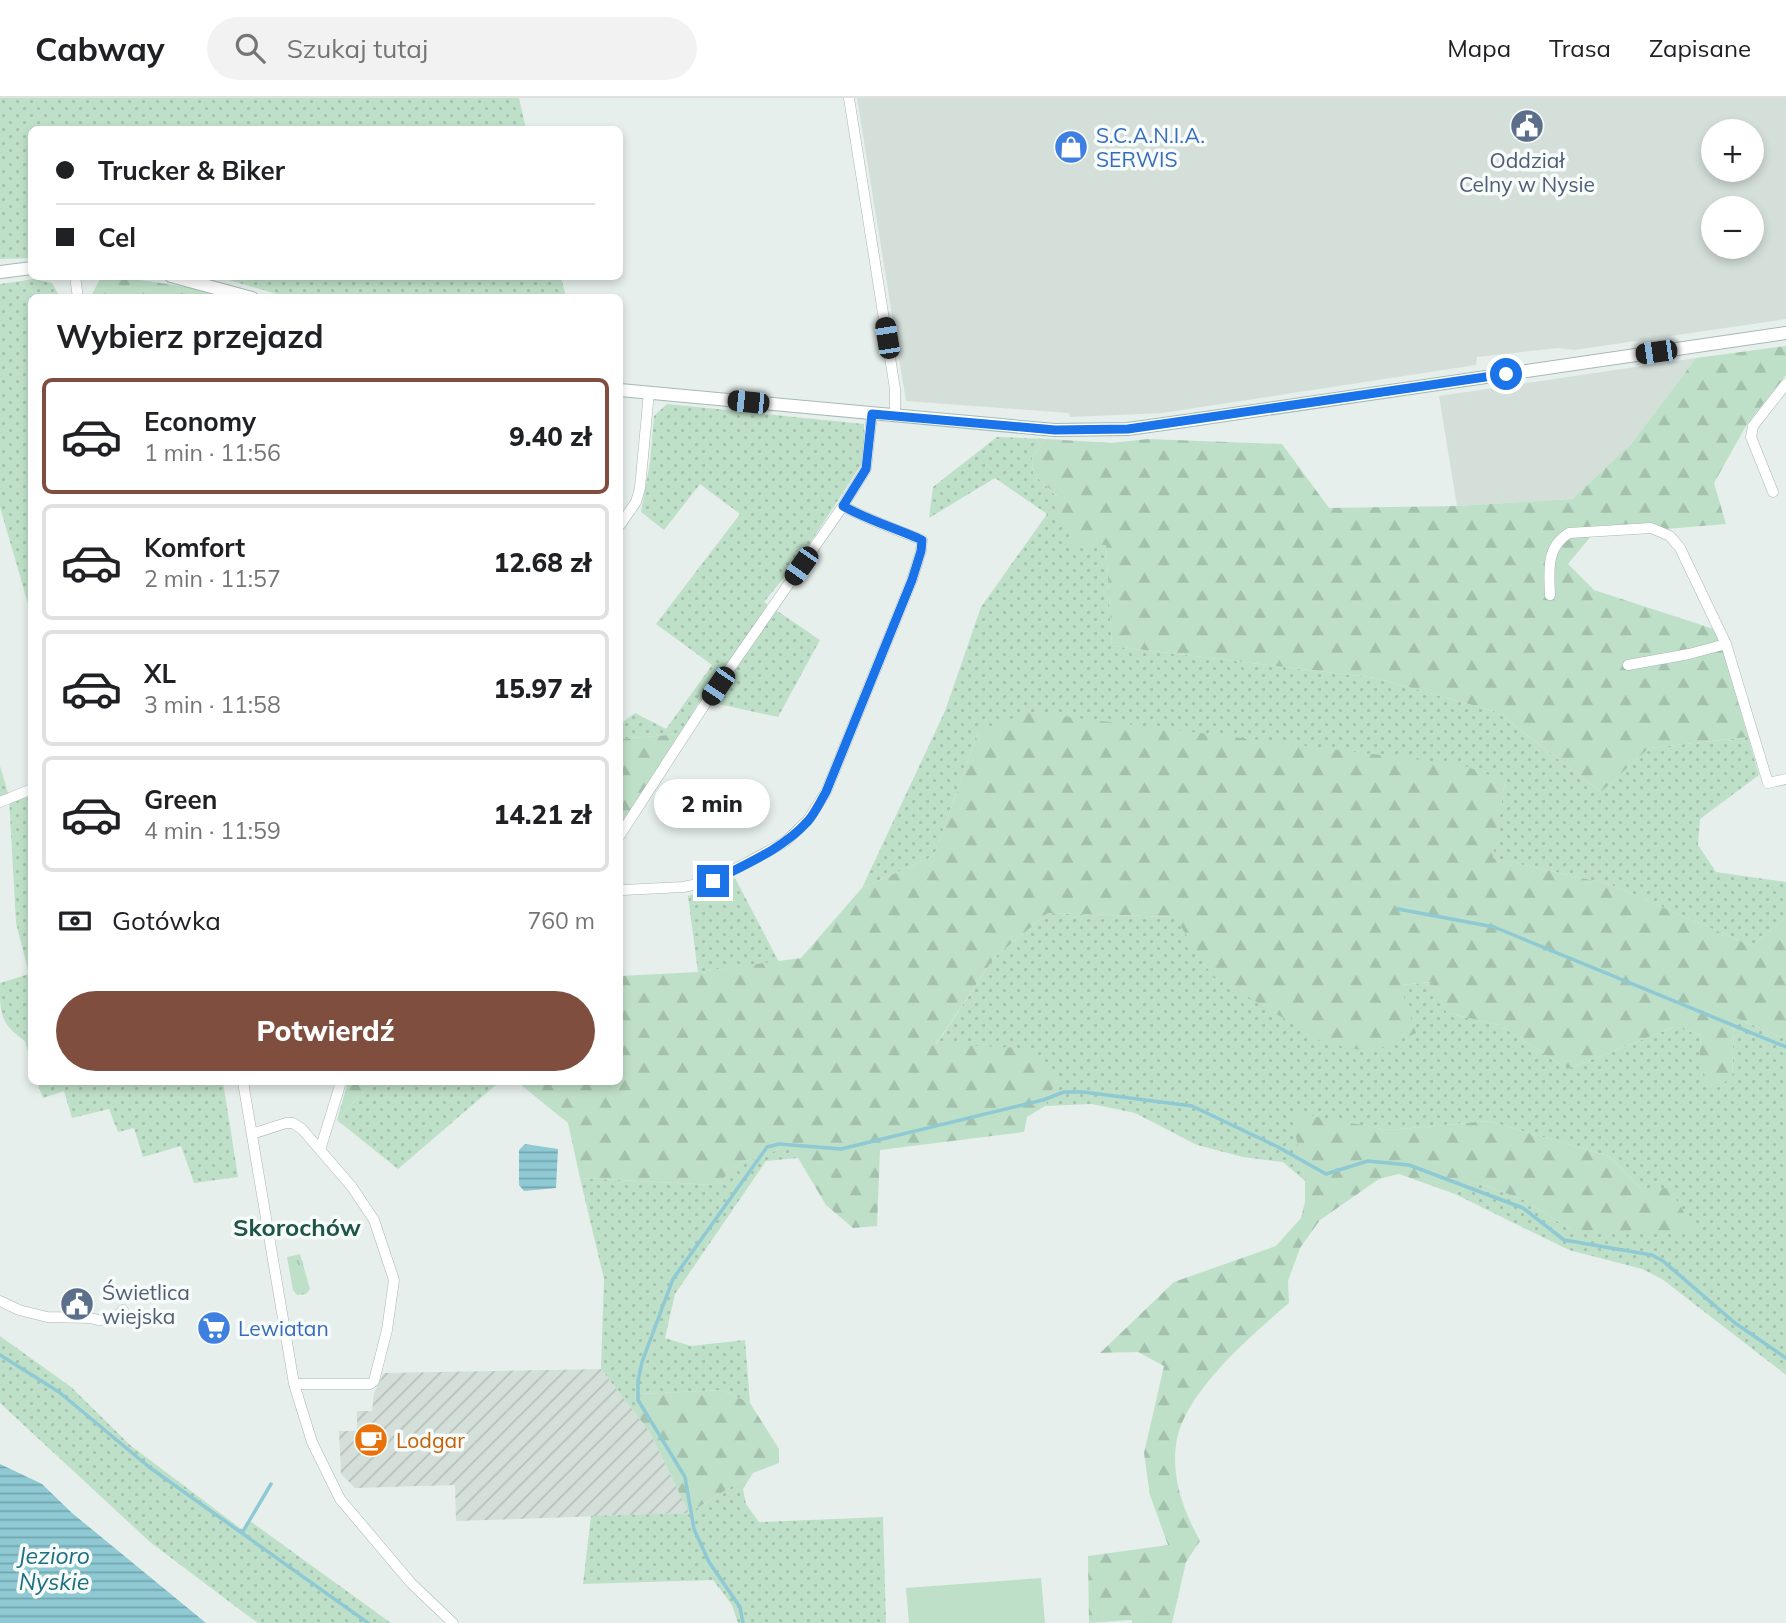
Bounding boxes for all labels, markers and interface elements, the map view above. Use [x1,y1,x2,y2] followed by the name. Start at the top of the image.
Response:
[207,17,697,80] search box
[35,28,165,69] text: Cabway
[231,29,269,67] icon: search
[287,32,428,65] text: Szukaj tutaj
[1447,33,1511,63] text: Mapa
[1549,33,1611,63] text: Trasa
[1649,33,1751,63] text: Zapisane
[1508,107,1546,145] public building icon: Oddział Celny w Nysie
[1701,119,1764,259] map controls
[1701,119,1764,182] button: +
[1096,122,1205,172] place label: S.C.A.N.I.A. SERWIS
[1052,128,1090,166] shop icon: S.C.A.N.I.A. SERWIS
[1459,147,1595,197] place label: Oddział Celny w Nysie
[98,154,285,187] text: Trucker & Biker
[1701,196,1764,259] button: −
[98,221,136,254] text: Cel
[56,316,324,356] text: Wybierz przejazd
[874,316,901,360] car
[1634,339,1679,365] car
[1490,358,1522,390] route start
[727,389,770,415] car
[60,405,123,468] icon: car
[144,405,256,438] text: Economy
[509,420,591,453] text: 9.40 zł
[144,438,281,467] text: 1 min · 11:56
[60,531,123,594] icon: car
[144,531,245,564] text: Komfort
[781,543,822,589] car
[494,546,591,579] text: 12.68 zł
[144,564,281,593] text: 2 min · 11:57
[60,657,123,720] icon: car
[144,657,176,690] text: XL
[698,663,739,709] car
[494,672,591,705] text: 15.97 zł
[144,690,281,719] text: 3 min · 11:58
[655,780,771,828] callout: 2 min
[60,783,123,846] icon: car
[144,783,217,816] text: Green
[681,789,743,818] text: 2 min
[494,798,591,831] text: 14.21 zł
[144,816,281,845] text: 4 min · 11:59
[697,865,729,897] route end
[56,902,94,940] icon: cash
[112,904,221,937] text: Gotówka
[527,906,595,935] text: 760 m
[56,991,595,1071] button: Potwierdź
[233,1212,361,1242] district label: Skorochów
[102,1279,190,1329] place label: Świetlica wiejska
[58,1285,96,1323] public building icon: Świetlica wiejska
[195,1309,233,1347] supermarket icon: Lewiatan
[238,1315,329,1341] place label: Lewiatan
[352,1421,390,1459] cafe icon: Lodgar
[396,1427,465,1453] place label: Lodgar
[16,1541,90,1596] water label: Jezioro Nyskie

